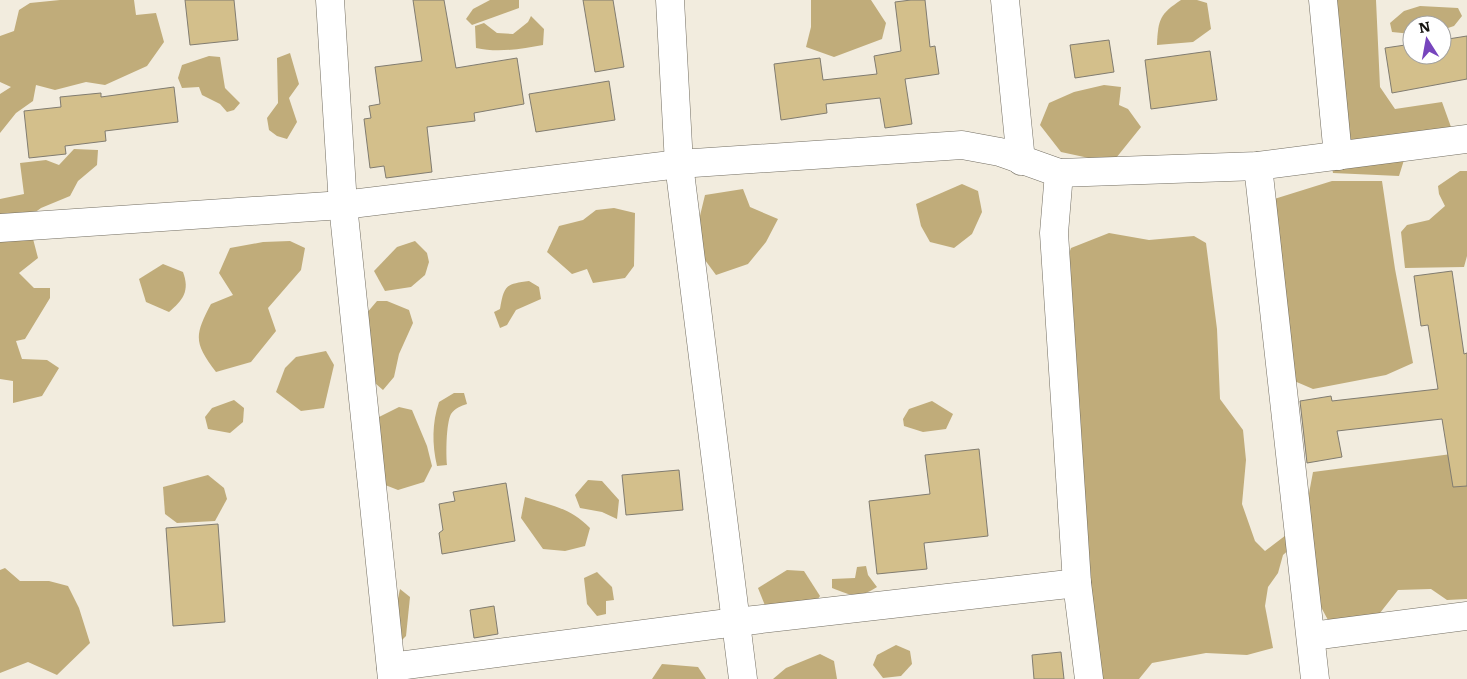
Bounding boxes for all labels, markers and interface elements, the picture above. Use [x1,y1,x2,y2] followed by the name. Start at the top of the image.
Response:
[1402,15,1452,65] north arrow
[1417,15,1432,37] text: N

